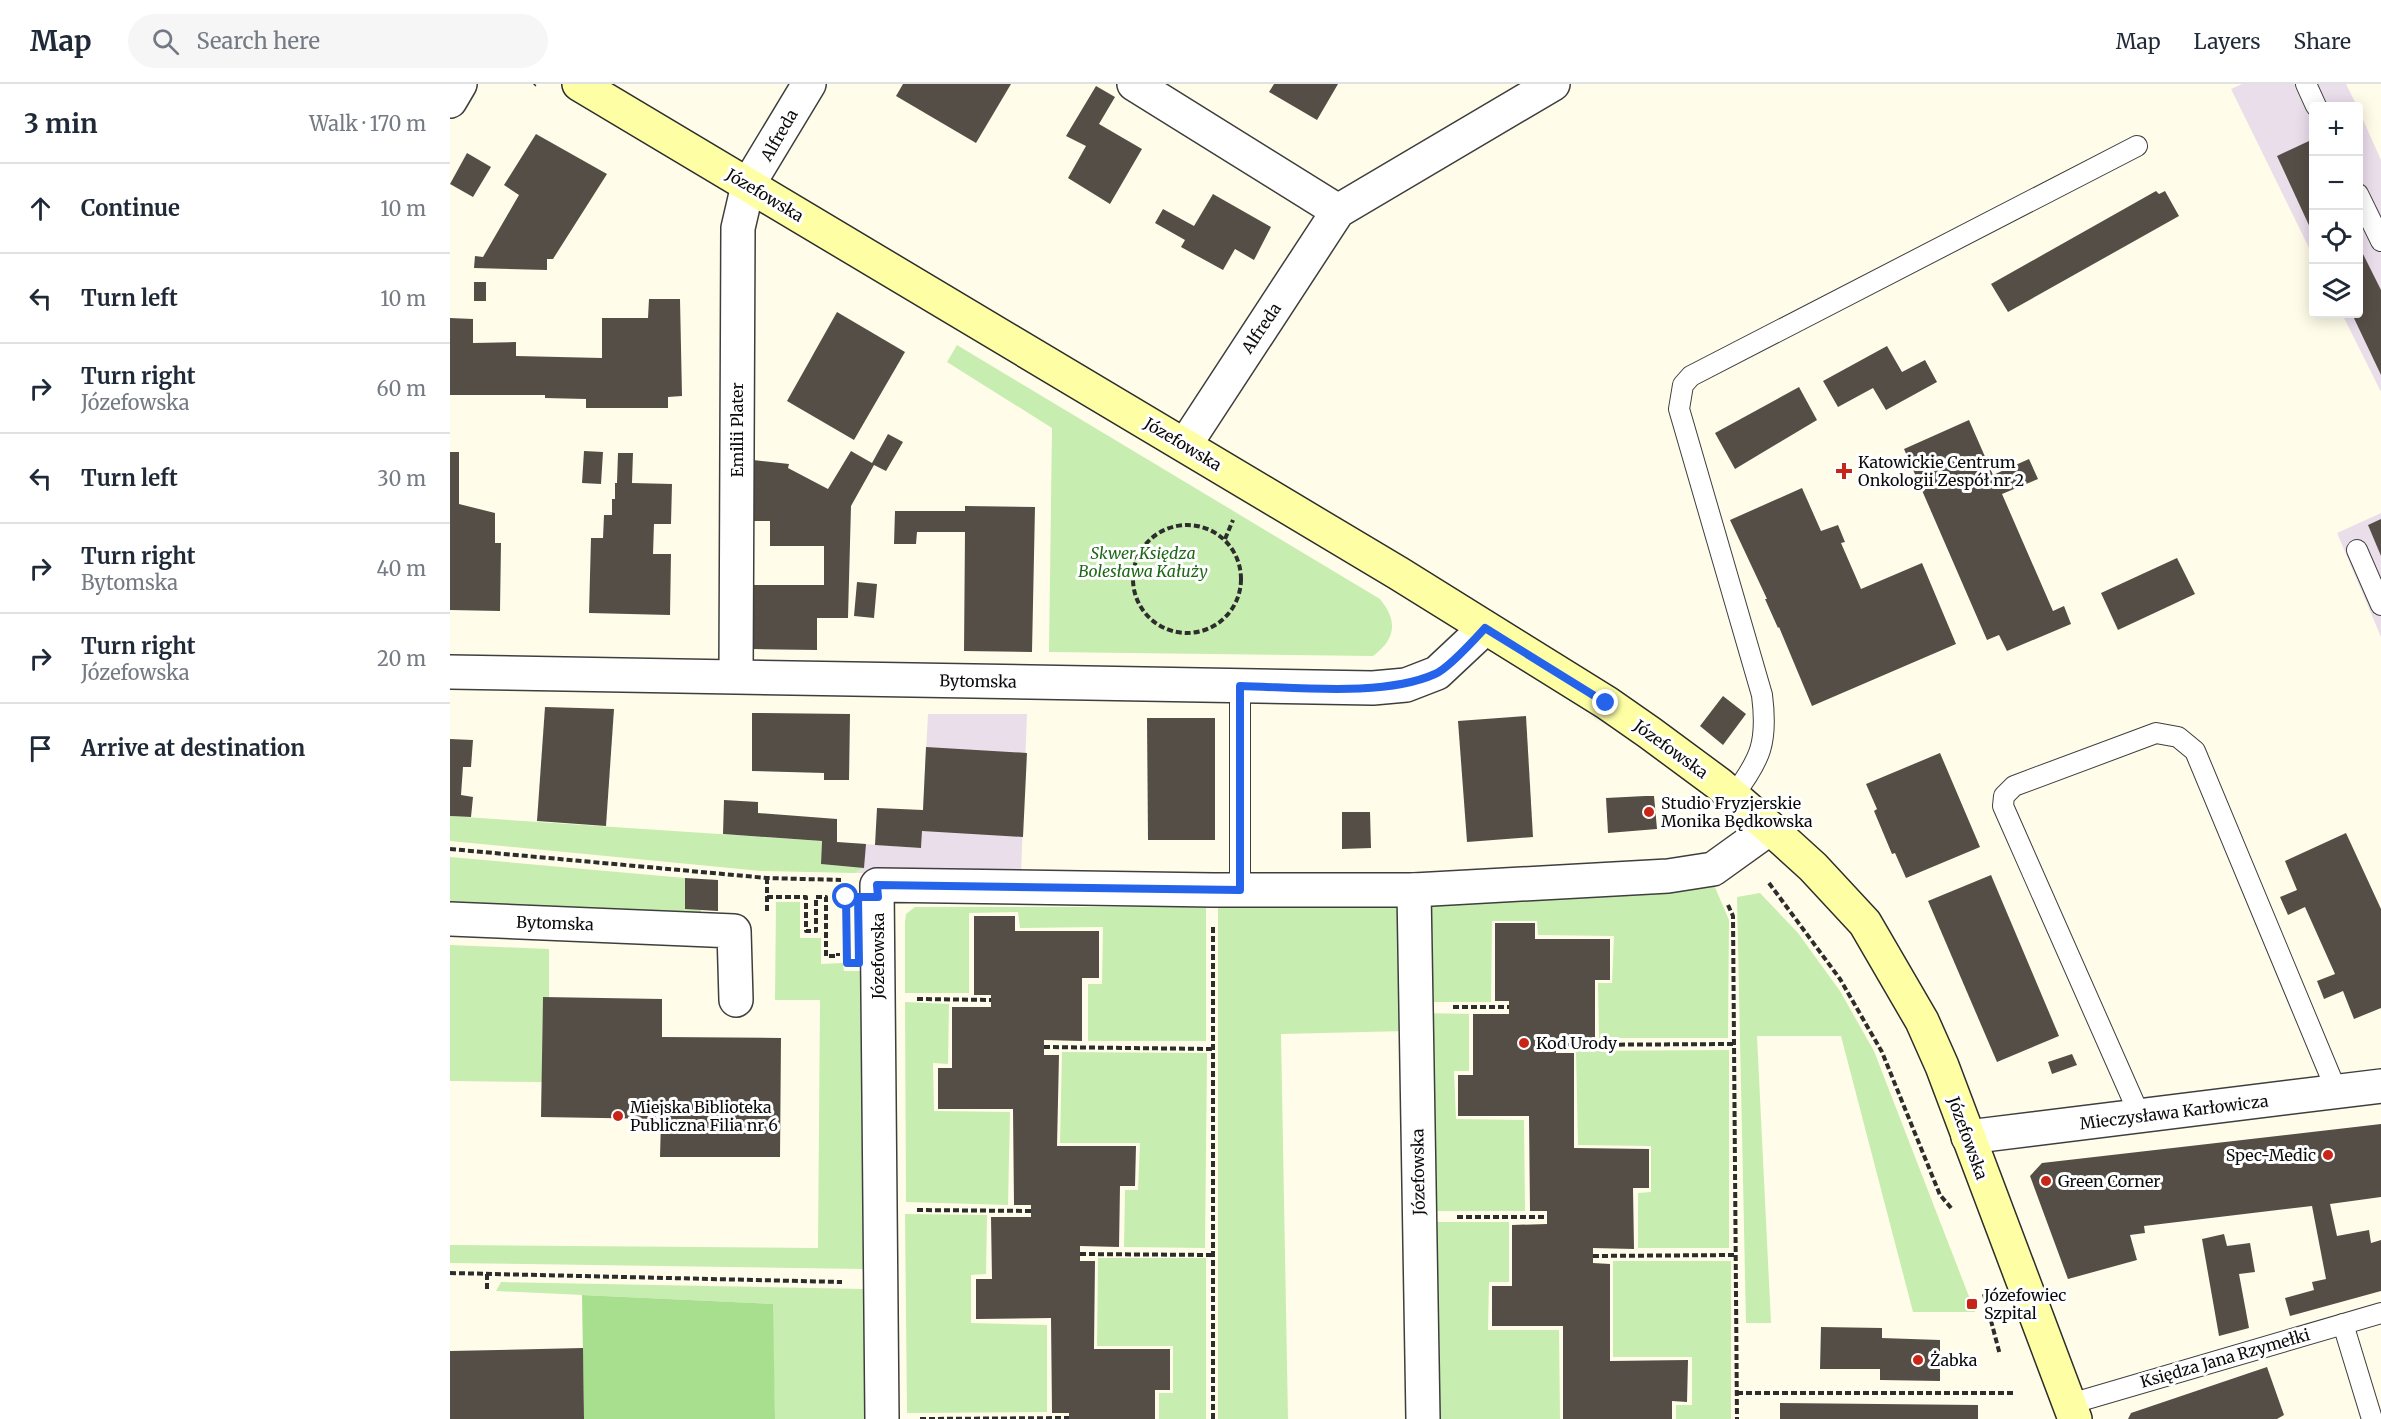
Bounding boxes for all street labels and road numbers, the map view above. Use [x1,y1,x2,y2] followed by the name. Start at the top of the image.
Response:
[756,105,802,165] street label: Alfreda
[722,164,808,226] street label: Józefowska
[1236,299,1285,358] street label: Alfreda
[727,382,747,478] street label: Emilii Plater
[1140,413,1226,475] street label: Józefowska
[939,670,1017,692] street label: Bytomska
[1629,715,1712,783] street label: Józefowska
[516,912,594,934] street label: Bytomska
[868,912,888,1000] street label: Józefowska
[2079,1090,2270,1133] street label: Mieczysława Karłowicza
[1943,1093,1992,1183] street label: Józefowska
[1407,1128,1429,1217] street label: Józefowska
[2138,1324,2312,1392] street label: Księdza Jana Rzymełki

